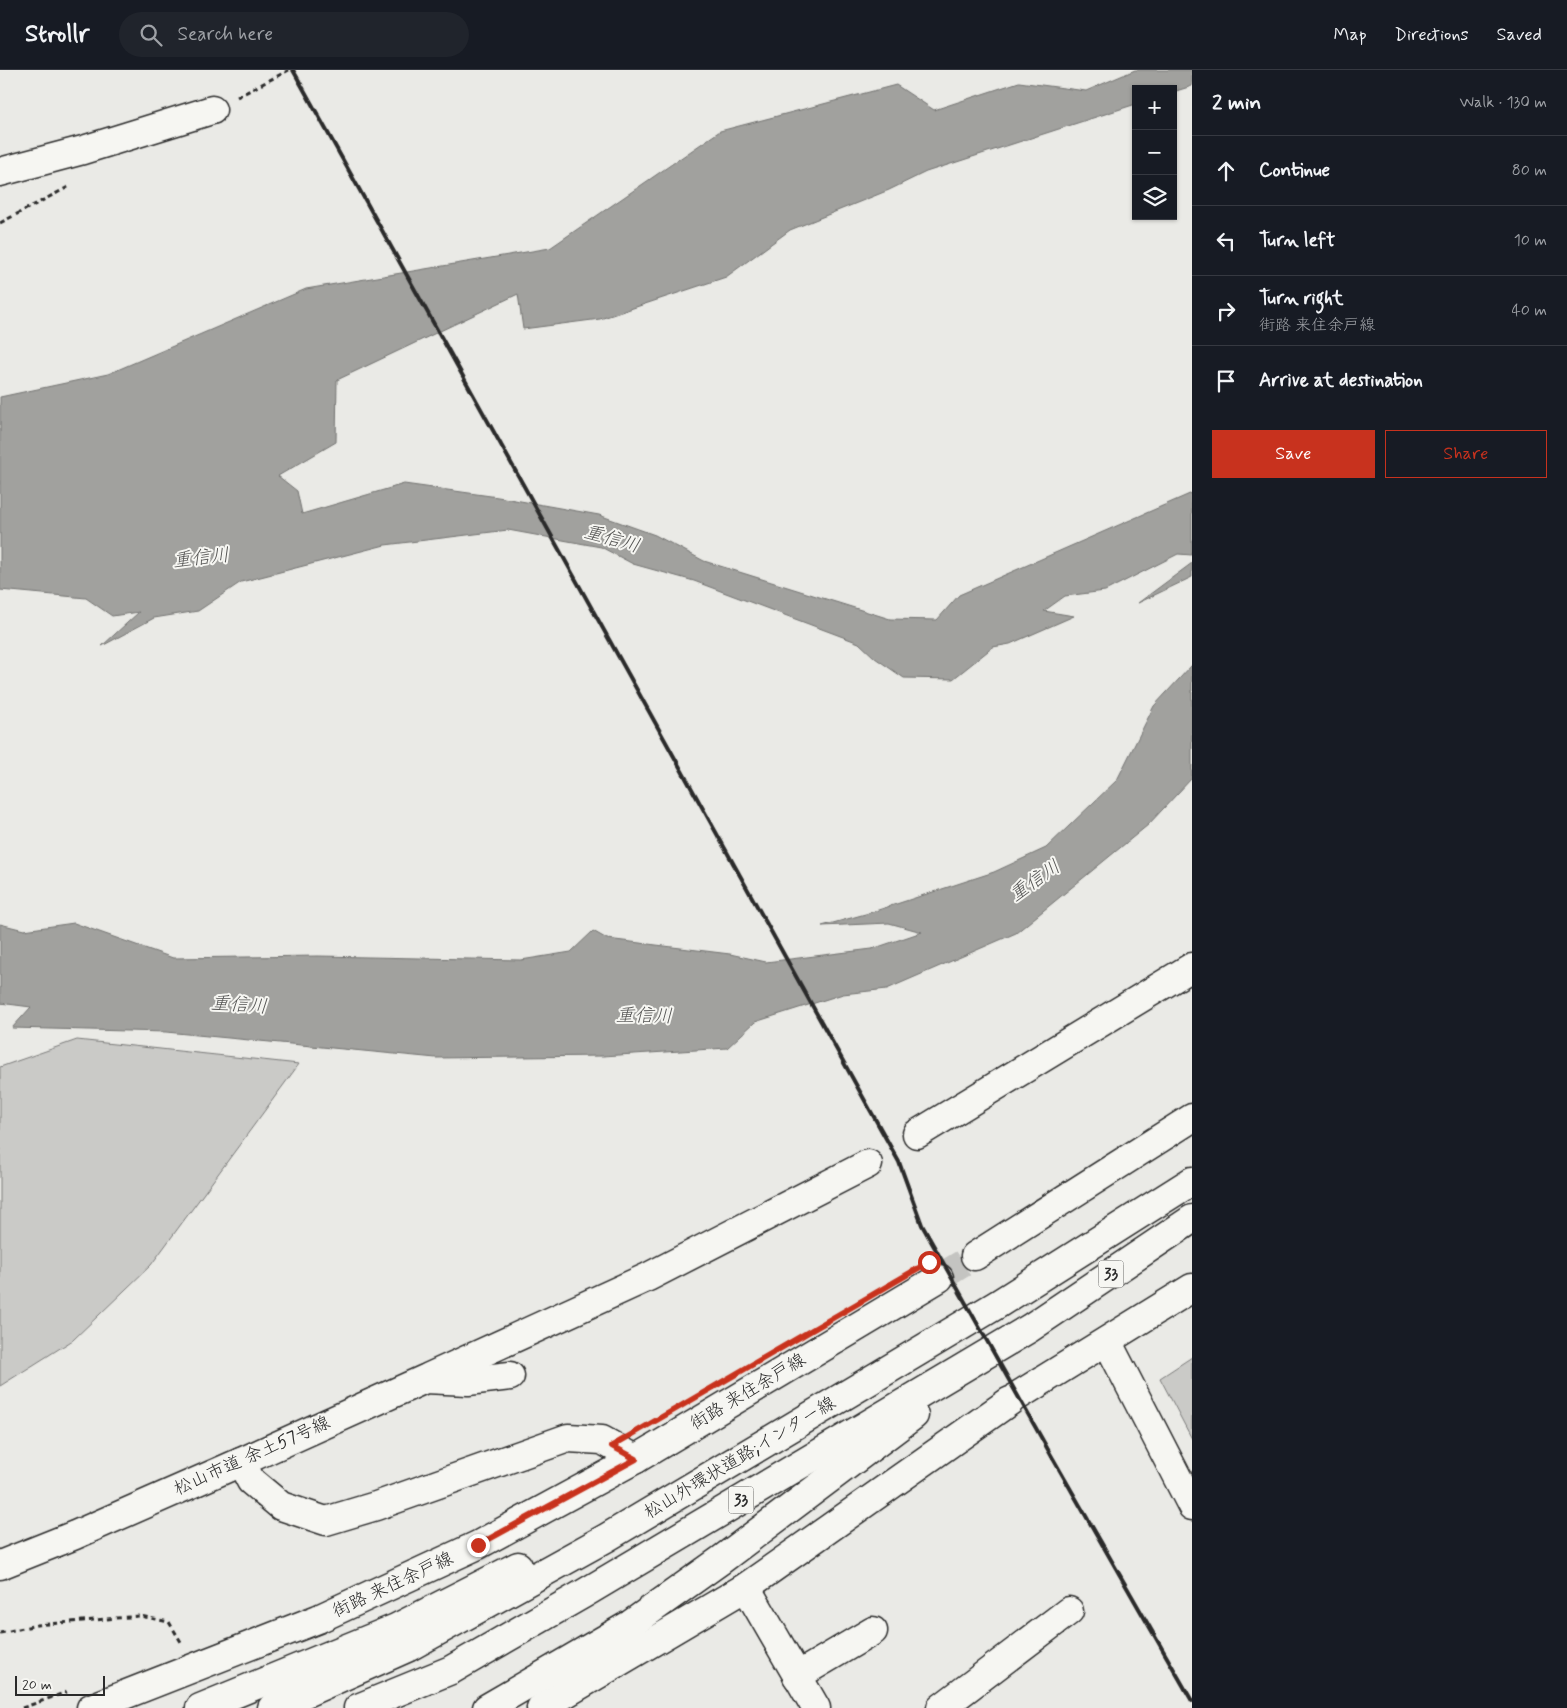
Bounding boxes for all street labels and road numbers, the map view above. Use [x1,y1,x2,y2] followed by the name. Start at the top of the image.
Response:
[1098,1260,1124,1288] road number: 33
[686,1348,810,1436] street label: 街路 来住余戸線
[640,1391,840,1525] street label: 松山外環状道路;インター線
[170,1411,334,1501] street label: 松山市道 余土57号線
[728,1486,754,1514] road number: 33
[329,1546,457,1624] street label: 街路 来住余戸線

